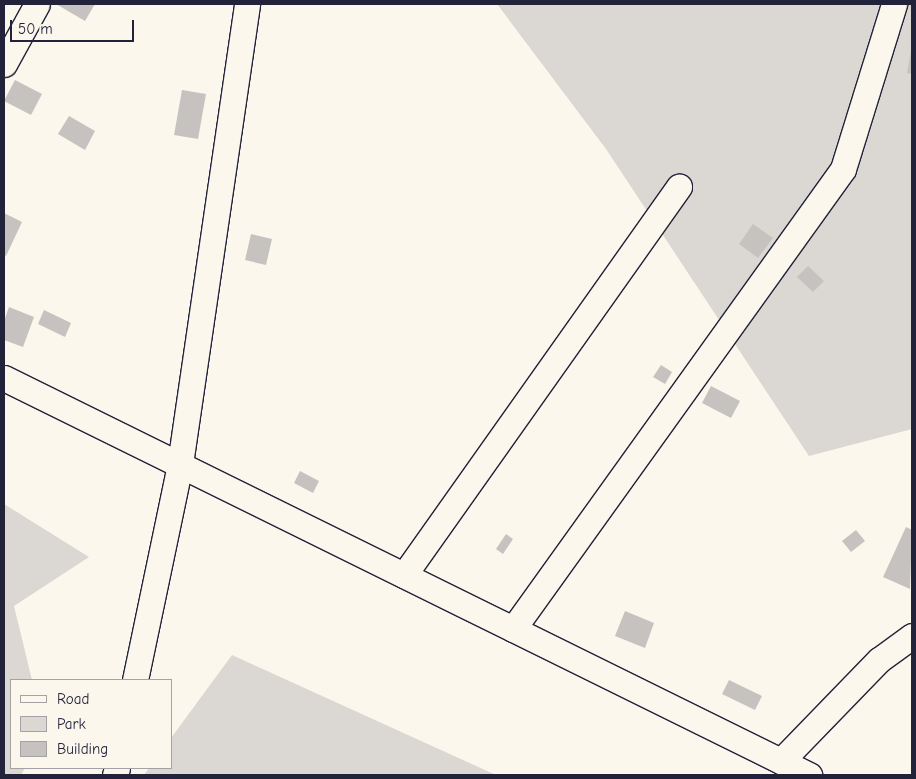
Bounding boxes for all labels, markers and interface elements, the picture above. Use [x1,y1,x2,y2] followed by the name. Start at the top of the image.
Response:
[12,10,136,42] scale bar
[18,20,53,38] text: 50 m
[10,679,172,769] legend
[57,690,89,708] text: Road
[57,715,86,733] text: Park
[57,740,108,758] text: Building

